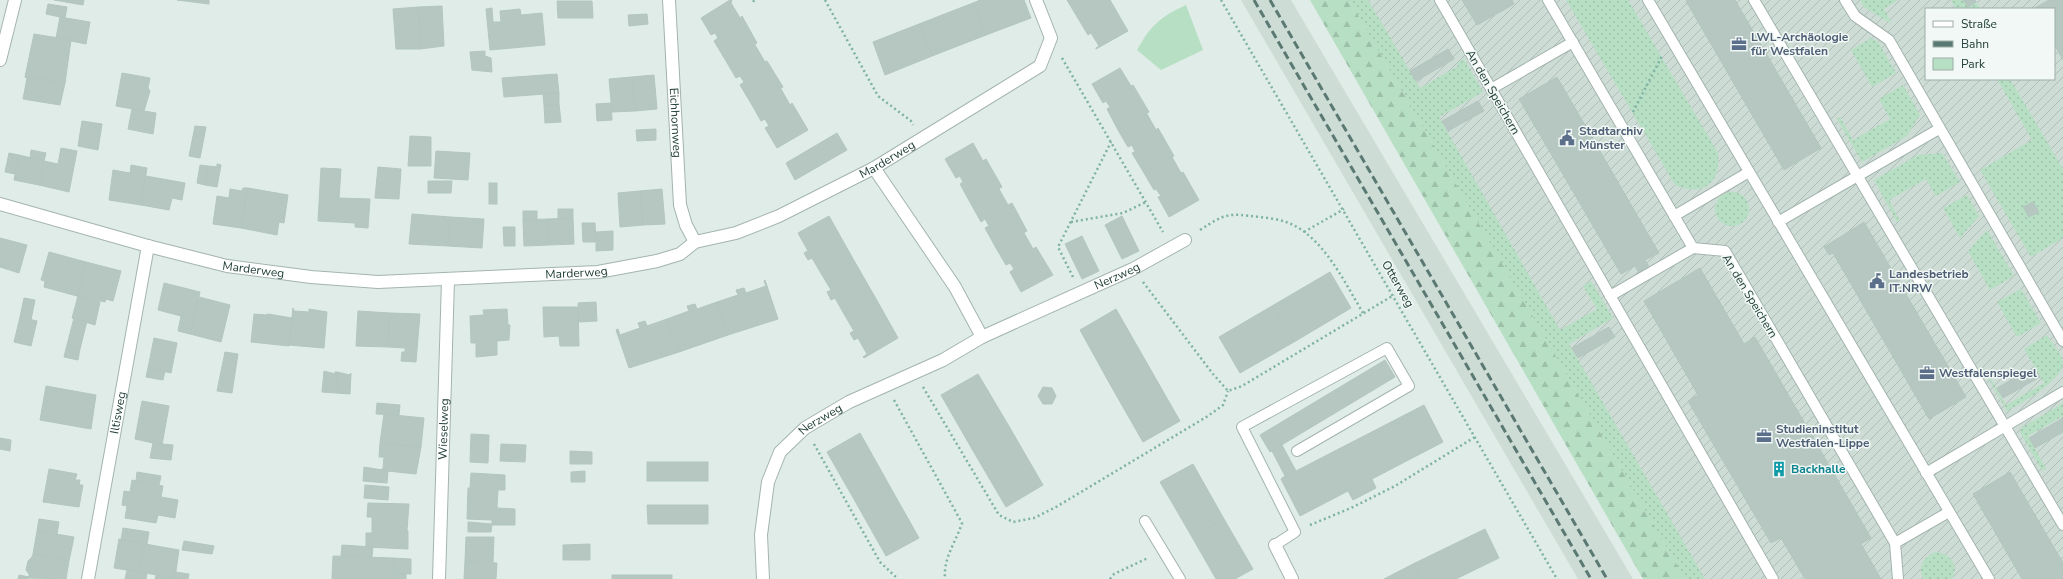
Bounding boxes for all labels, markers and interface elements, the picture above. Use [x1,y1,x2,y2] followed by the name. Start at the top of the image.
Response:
[1925,8,2055,80] legend
[1961,16,1997,32] text: Straße
[1751,29,1849,59] place label: LWL-Archäologie für Westfalen
[1730,35,1748,53] office icon: LWL-Archäologie für Westfalen
[1961,36,1989,52] text: Bahn
[1462,47,1524,137] street label: An den Speichern
[1961,56,1986,72] text: Park
[666,87,685,158] street label: Eichhornweg
[1579,123,1643,153] place label: Stadtarchiv Münster
[1558,129,1576,147] public building icon: Stadtarchiv Münster
[856,137,918,182] street label: Marderweg
[1719,251,1781,341] street label: An den Speichern
[221,257,285,281] street label: Marderweg
[1378,258,1418,310] street label: Otterweg
[1092,259,1143,293] street label: Nerzweg
[545,262,609,282] street label: Marderweg
[1889,266,1969,296] place label: Landesbetrieb IT.NRW
[1868,272,1886,290] public building icon: Landesbetrieb IT.NRW
[1918,364,1936,382] office icon: Westfalenspiegel
[1939,365,2037,381] place label: Westfalenspiegel
[106,390,130,435] street label: Iltisweg
[435,398,452,460] street label: Wieselweg
[795,400,845,438] street label: Nerzweg
[1776,421,1870,451] place label: Studieninstitut Westfalen-Lippe
[1755,427,1773,445] office icon: Studieninstitut Westfalen-Lippe
[1770,460,1788,478] building icon: Backhalle
[1791,461,1846,477] place label: Backhalle

